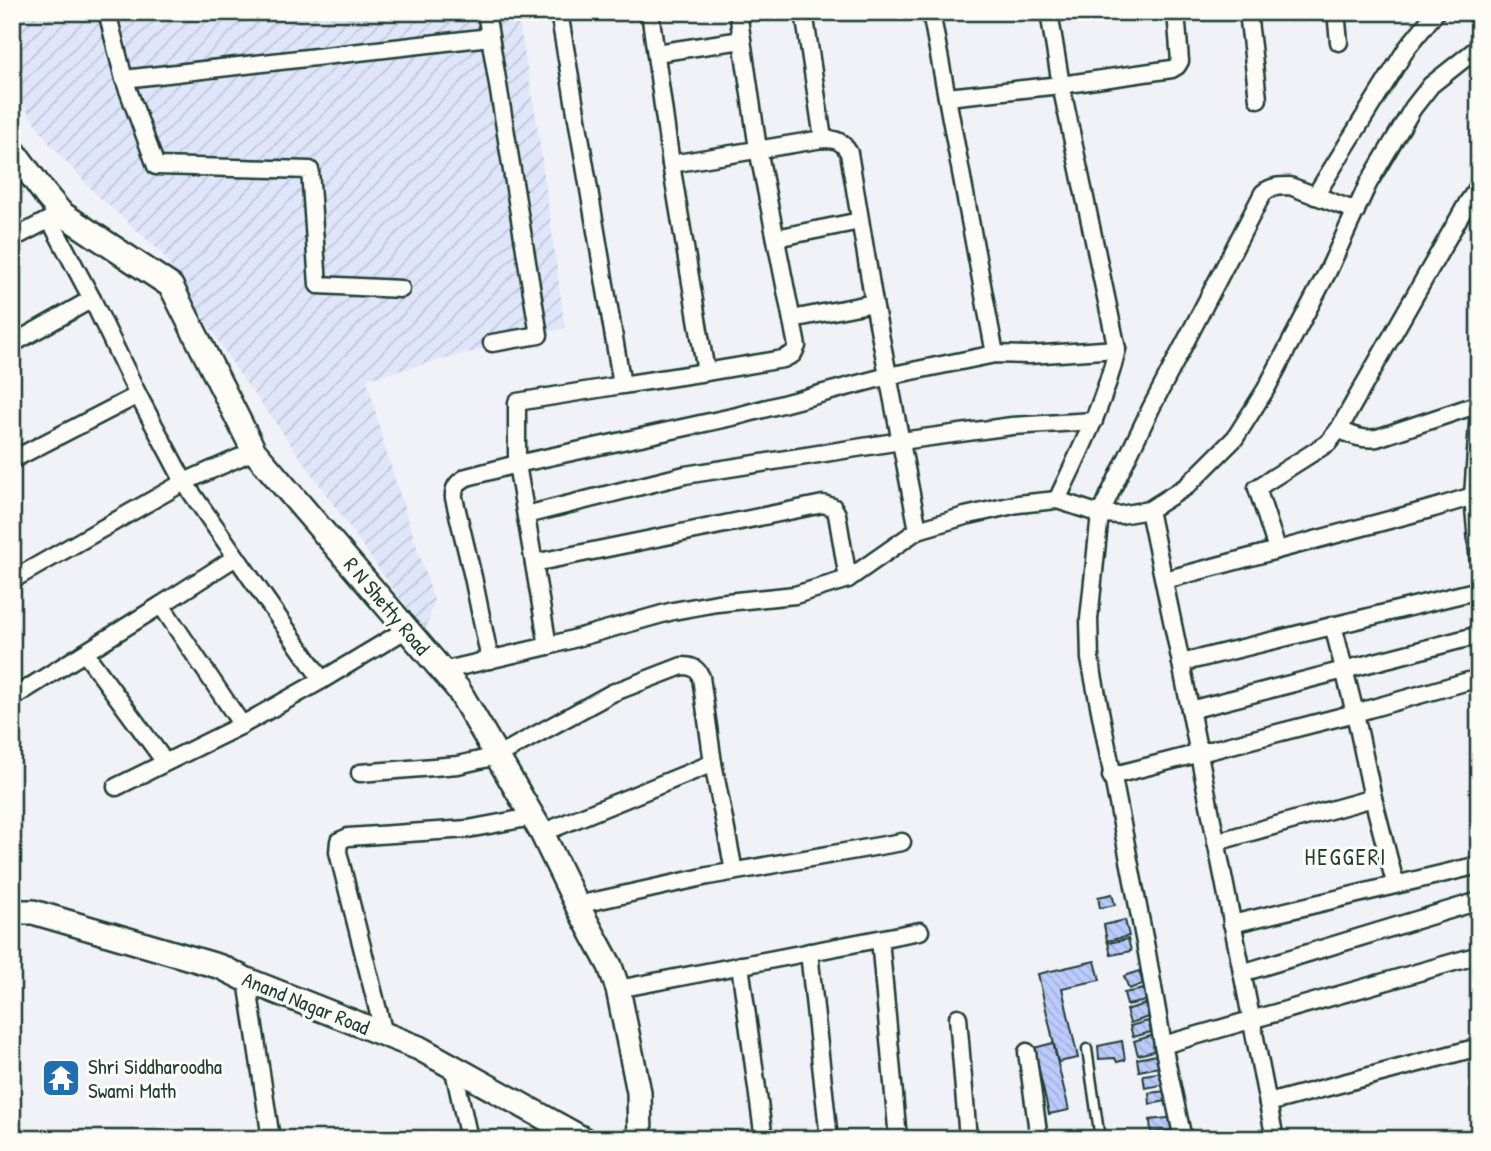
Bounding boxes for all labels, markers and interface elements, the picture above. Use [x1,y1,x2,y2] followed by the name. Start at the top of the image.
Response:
[337,551,437,661] street label: R N Shetty Road
[1304,841,1388,872] district label: HEGGERI
[238,964,374,1042] street label: Anand Nagar Road
[88,1052,222,1105] place label: Shri Siddharoodha Swami Math
[40,1057,82,1099] temple icon: Shri Siddharoodha Swami Math

